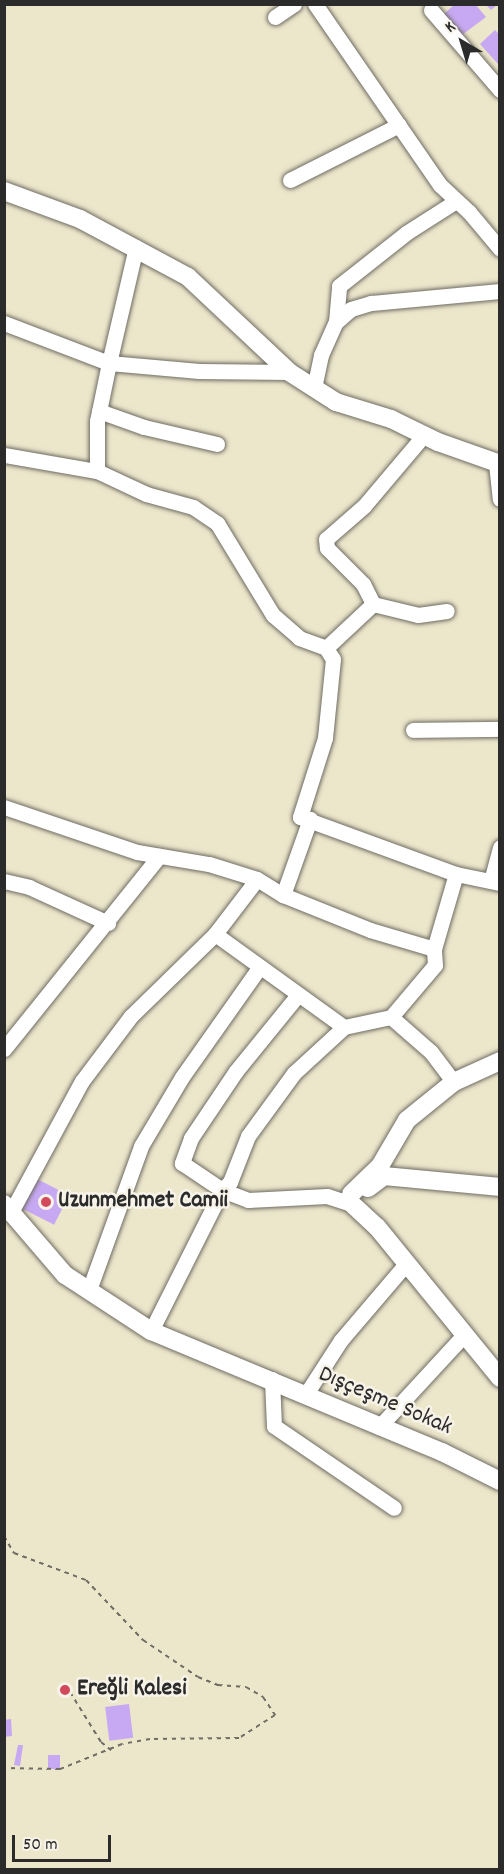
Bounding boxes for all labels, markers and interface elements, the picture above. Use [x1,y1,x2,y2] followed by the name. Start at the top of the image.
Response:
[432,12,492,72] north arrow
[441,16,461,39] text: K
[58,1188,228,1216] place label: Uzunmehmet Camii
[39,1195,53,1209] marker: Uzunmehmet Camii
[314,1361,456,1443] street label: Dışçeşme Sokak
[77,1676,187,1704] place label: Ereğli Kalesi
[58,1683,72,1697] marker: Ereğli Kalesi
[15,1823,114,1861] scale bar
[23,1833,58,1858] text: 50 m

